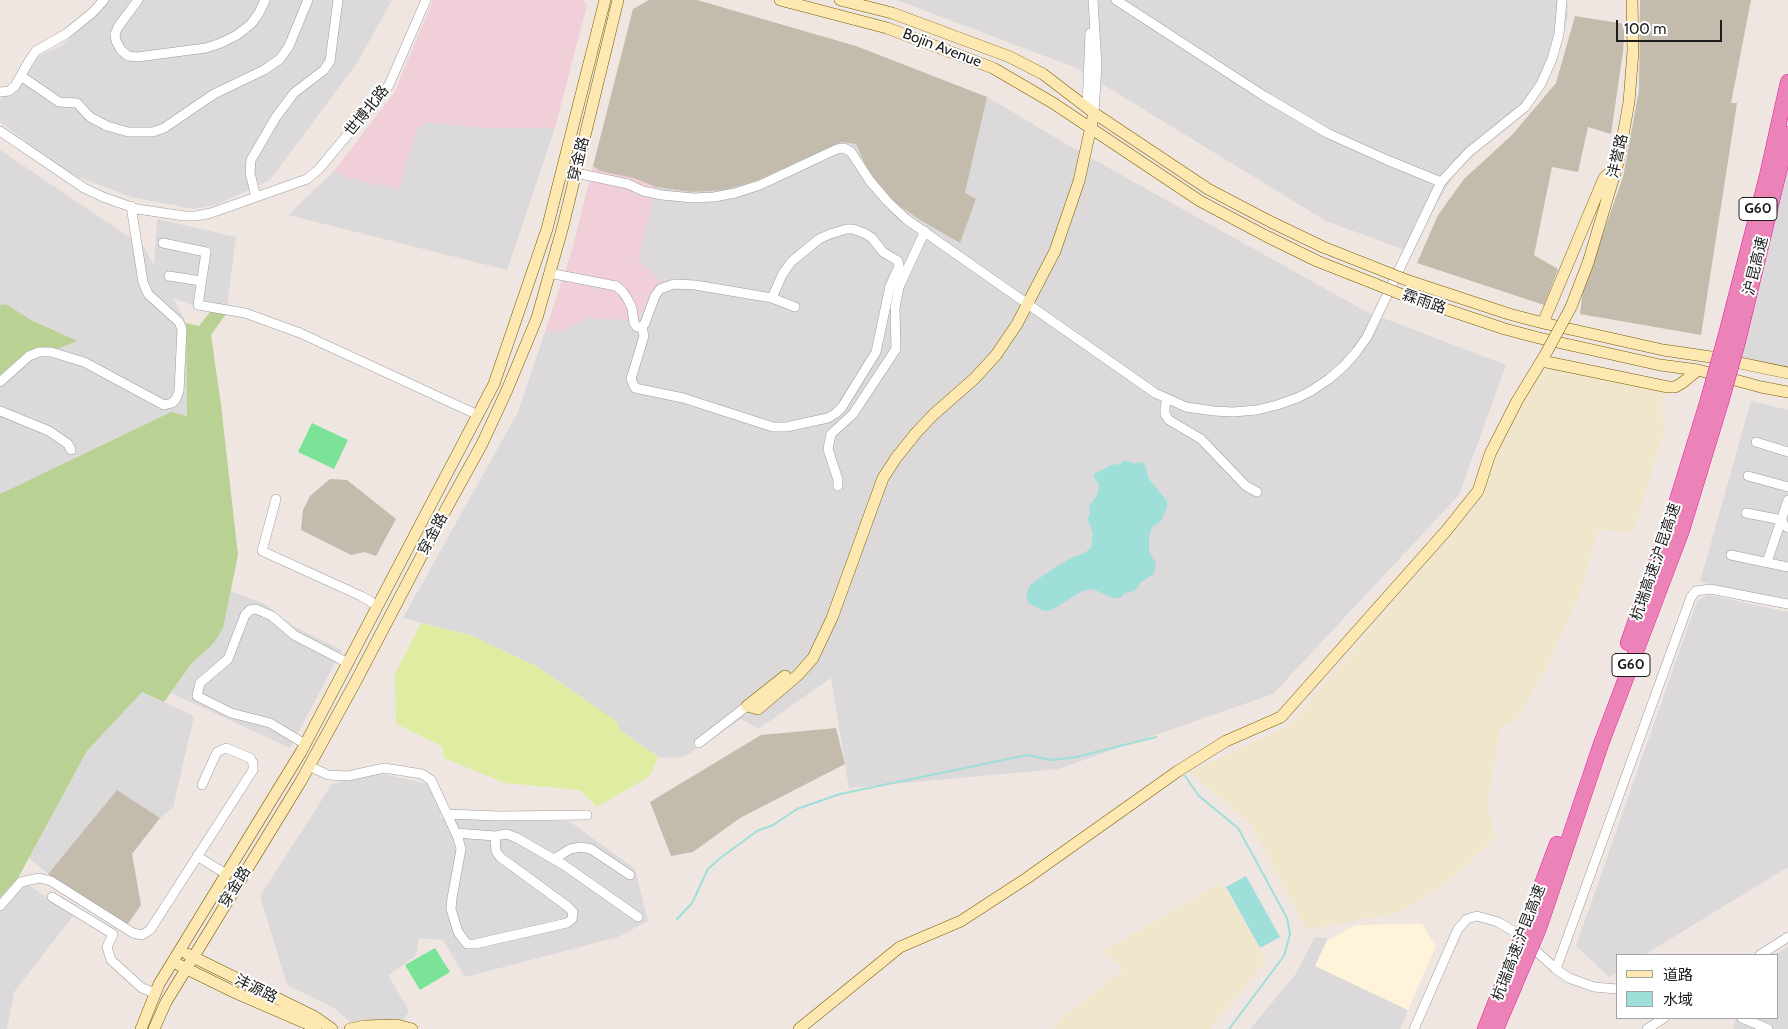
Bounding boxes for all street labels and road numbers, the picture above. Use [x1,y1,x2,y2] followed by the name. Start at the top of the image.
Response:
[900,25,984,71] street label: Bojin Avenue
[341,82,393,140] street label: 世博北路
[1604,132,1632,180] street label: 沣誉路
[565,135,593,183] street label: 穿金路
[1739,198,1777,220] road number: G60
[1740,235,1772,297] street label: 沪昆高速
[1400,286,1448,318] street label: 霖雨路
[1627,501,1685,623] street label: 杭瑞高速;沪昆高速
[414,510,452,558] street label: 穿金路
[1612,654,1650,676] road number: G60
[215,863,255,911] street label: 穿金路
[1489,882,1549,1004] street label: 杭瑞高速;沪昆高速
[232,971,280,1007] street label: 沣源路

